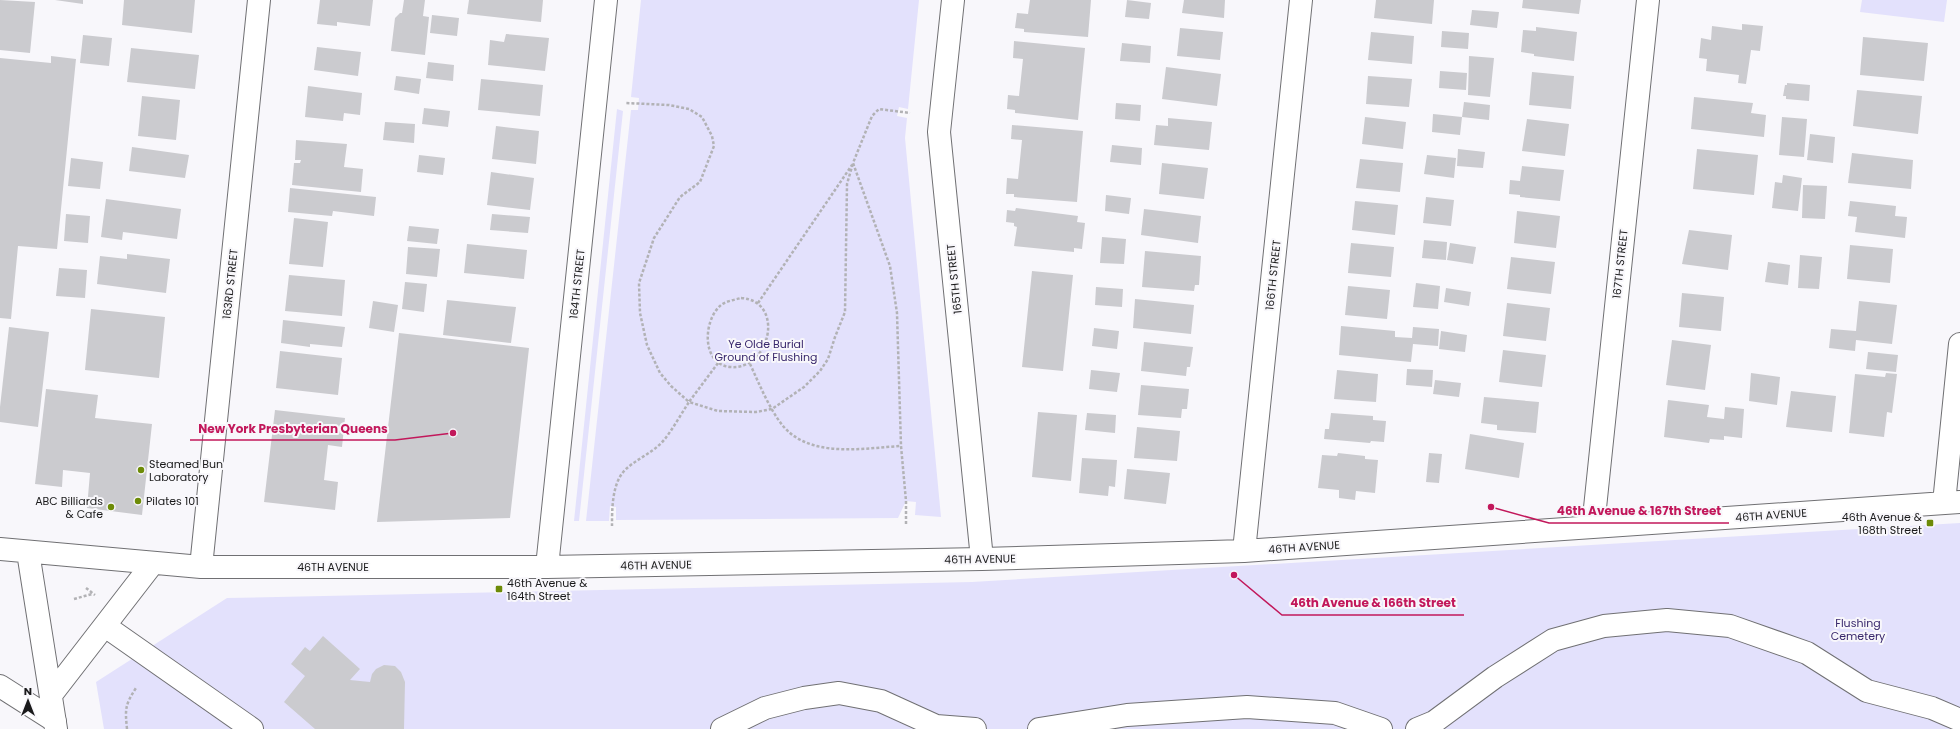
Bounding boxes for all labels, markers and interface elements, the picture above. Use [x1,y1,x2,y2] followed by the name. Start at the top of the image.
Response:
[1608,229,1632,299] street label: 167TH STREET
[1261,239,1285,311] street label: 166TH STREET
[942,243,966,315] street label: 165TH STREET
[218,248,242,320] street label: 163RD STREET
[565,248,589,320] street label: 164TH STREET
[714,336,818,365] park label: Ye Olde Burial Ground of Flushing
[190,416,395,440] callout: New York Presbyterian Queens
[198,420,388,437] text: New York Presbyterian Queens
[149,456,223,485] place label: Steamed Bun Laboratory
[136,465,146,475] marker: Steamed Bun Laboratory
[35,493,103,522] place label: ABC Billiards & Cafe
[146,493,199,509] place label: Pilates 101
[133,496,143,506] marker: Pilates 101
[1549,499,1729,523] callout: 46th Avenue & 167th Street
[106,502,116,512] marker: ABC Billiards & Cafe
[1557,502,1721,519] text: 46th Avenue & 167th Street
[1735,505,1807,525] street label: 46TH AVENUE
[1842,509,1923,538] place label: 46th Avenue & 168th Street
[1925,518,1935,528] marker: 46th Avenue & 168th Street
[1268,537,1340,557] street label: 46TH AVENUE
[944,550,1016,568] street label: 46TH AVENUE
[620,556,692,574] street label: 46TH AVENUE
[297,559,369,575] street label: 46TH AVENUE
[507,575,588,604] place label: 46th Avenue & 164th Street
[494,584,504,594] marker: 46th Avenue & 164th Street
[1282,591,1464,615] callout: 46th Avenue & 166th Street
[1290,594,1456,611] text: 46th Avenue & 166th Street
[1831,615,1886,644] park label: Flushing Cemetery
[8,681,48,721] north arrow
[24,683,32,699] text: N

